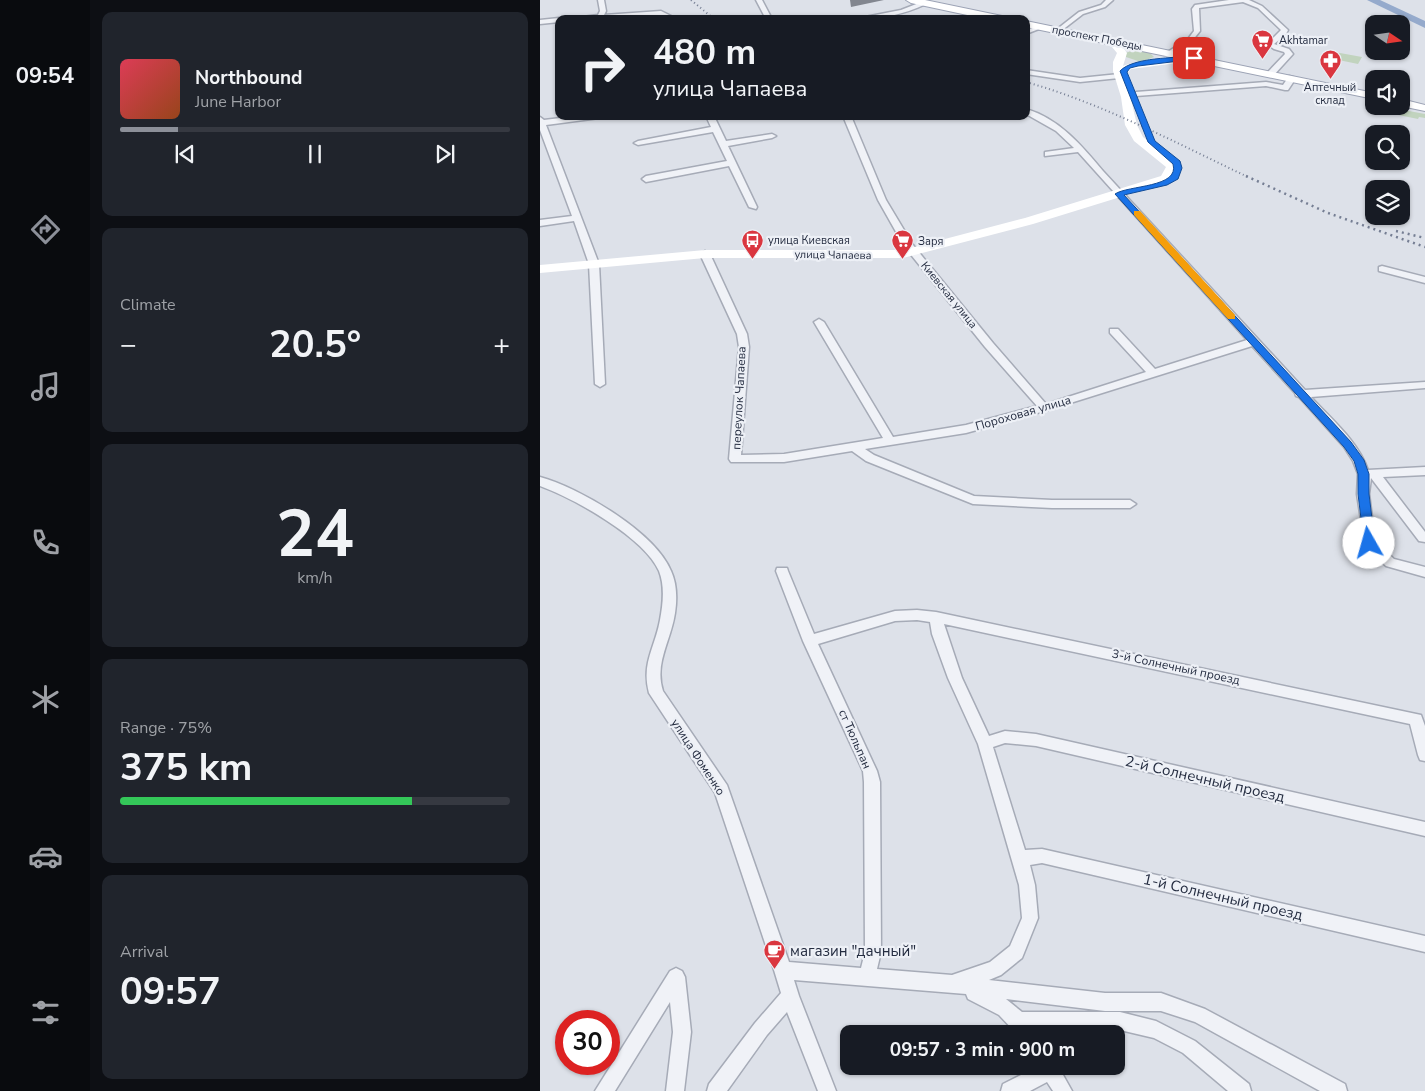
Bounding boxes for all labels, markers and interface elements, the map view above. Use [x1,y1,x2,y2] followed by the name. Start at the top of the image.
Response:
[1365,15,1410,60] north arrow
[1365,15,1410,225] map controls
[1051,22,1143,54] street label: проспект Победы
[1251,28,1275,59] supermarket icon: Akhtamar
[653,29,756,76] text: 480 m
[1279,33,1328,48] place label: Akhtamar
[570,35,635,100] icon: right
[1173,37,1215,79] pin
[1180,44,1208,72] icon: arrive
[1318,49,1342,80] pharmacy icon: Аптечный склад
[16,61,74,91] text: 09:54
[195,65,302,91] text: Northbound
[1365,70,1410,115] button: sound
[653,74,807,104] text: улица Чапаева
[1304,80,1356,108] place label: Аптечный склад
[195,91,281,113] text: June Harbor
[1365,125,1410,170] button: search
[171,140,199,168] icon: previous
[301,140,329,168] icon: pause
[431,140,459,168] icon: next
[1365,180,1410,225] button: layers
[28,212,63,247] icon: directions
[740,228,764,259] bus stop icon: улица Киевская
[890,229,914,260] supermarket icon: Заря
[768,233,850,248] place label: улица Киевская
[918,234,943,249] place label: Заря
[794,247,872,263] street label: улица Чапаева
[917,258,981,332] street label: Киевская улица
[120,294,175,316] text: Climate
[269,319,361,370] text: 20.5°
[120,326,137,364] text: −
[493,326,510,364] text: +
[728,346,750,450] street label: переулок Чапаева
[28,369,63,404] icon: music
[973,392,1073,434] street label: Пороховая улица
[276,490,354,579] text: 24
[1342,516,1394,568] position arrow
[28,525,63,560] icon: phone
[297,567,333,589] text: km/h
[1110,646,1242,688] street label: 3-й Солнечный проезд
[28,682,63,717] icon: climate
[835,707,875,771] street label: ст Тюльпан
[667,716,729,798] street label: улица Фоменко
[120,717,212,739] text: Range · 75%
[120,742,252,793] text: 375 km
[1123,751,1287,807] street label: 2-й Солнечный проезд
[28,839,63,874] icon: car
[1141,869,1305,925] street label: 1-й Солнечный проезд
[762,939,786,970] cafe icon: магазин "дачный"
[120,941,168,963] text: Arrival
[790,941,916,961] place label: магазин "дачный"
[120,966,221,1017] text: 09:57
[28,995,63,1030] icon: filters
[555,1010,620,1075] speed limit sign: 30
[890,1037,1075,1063] text: 09:57 · 3 min · 900 m

